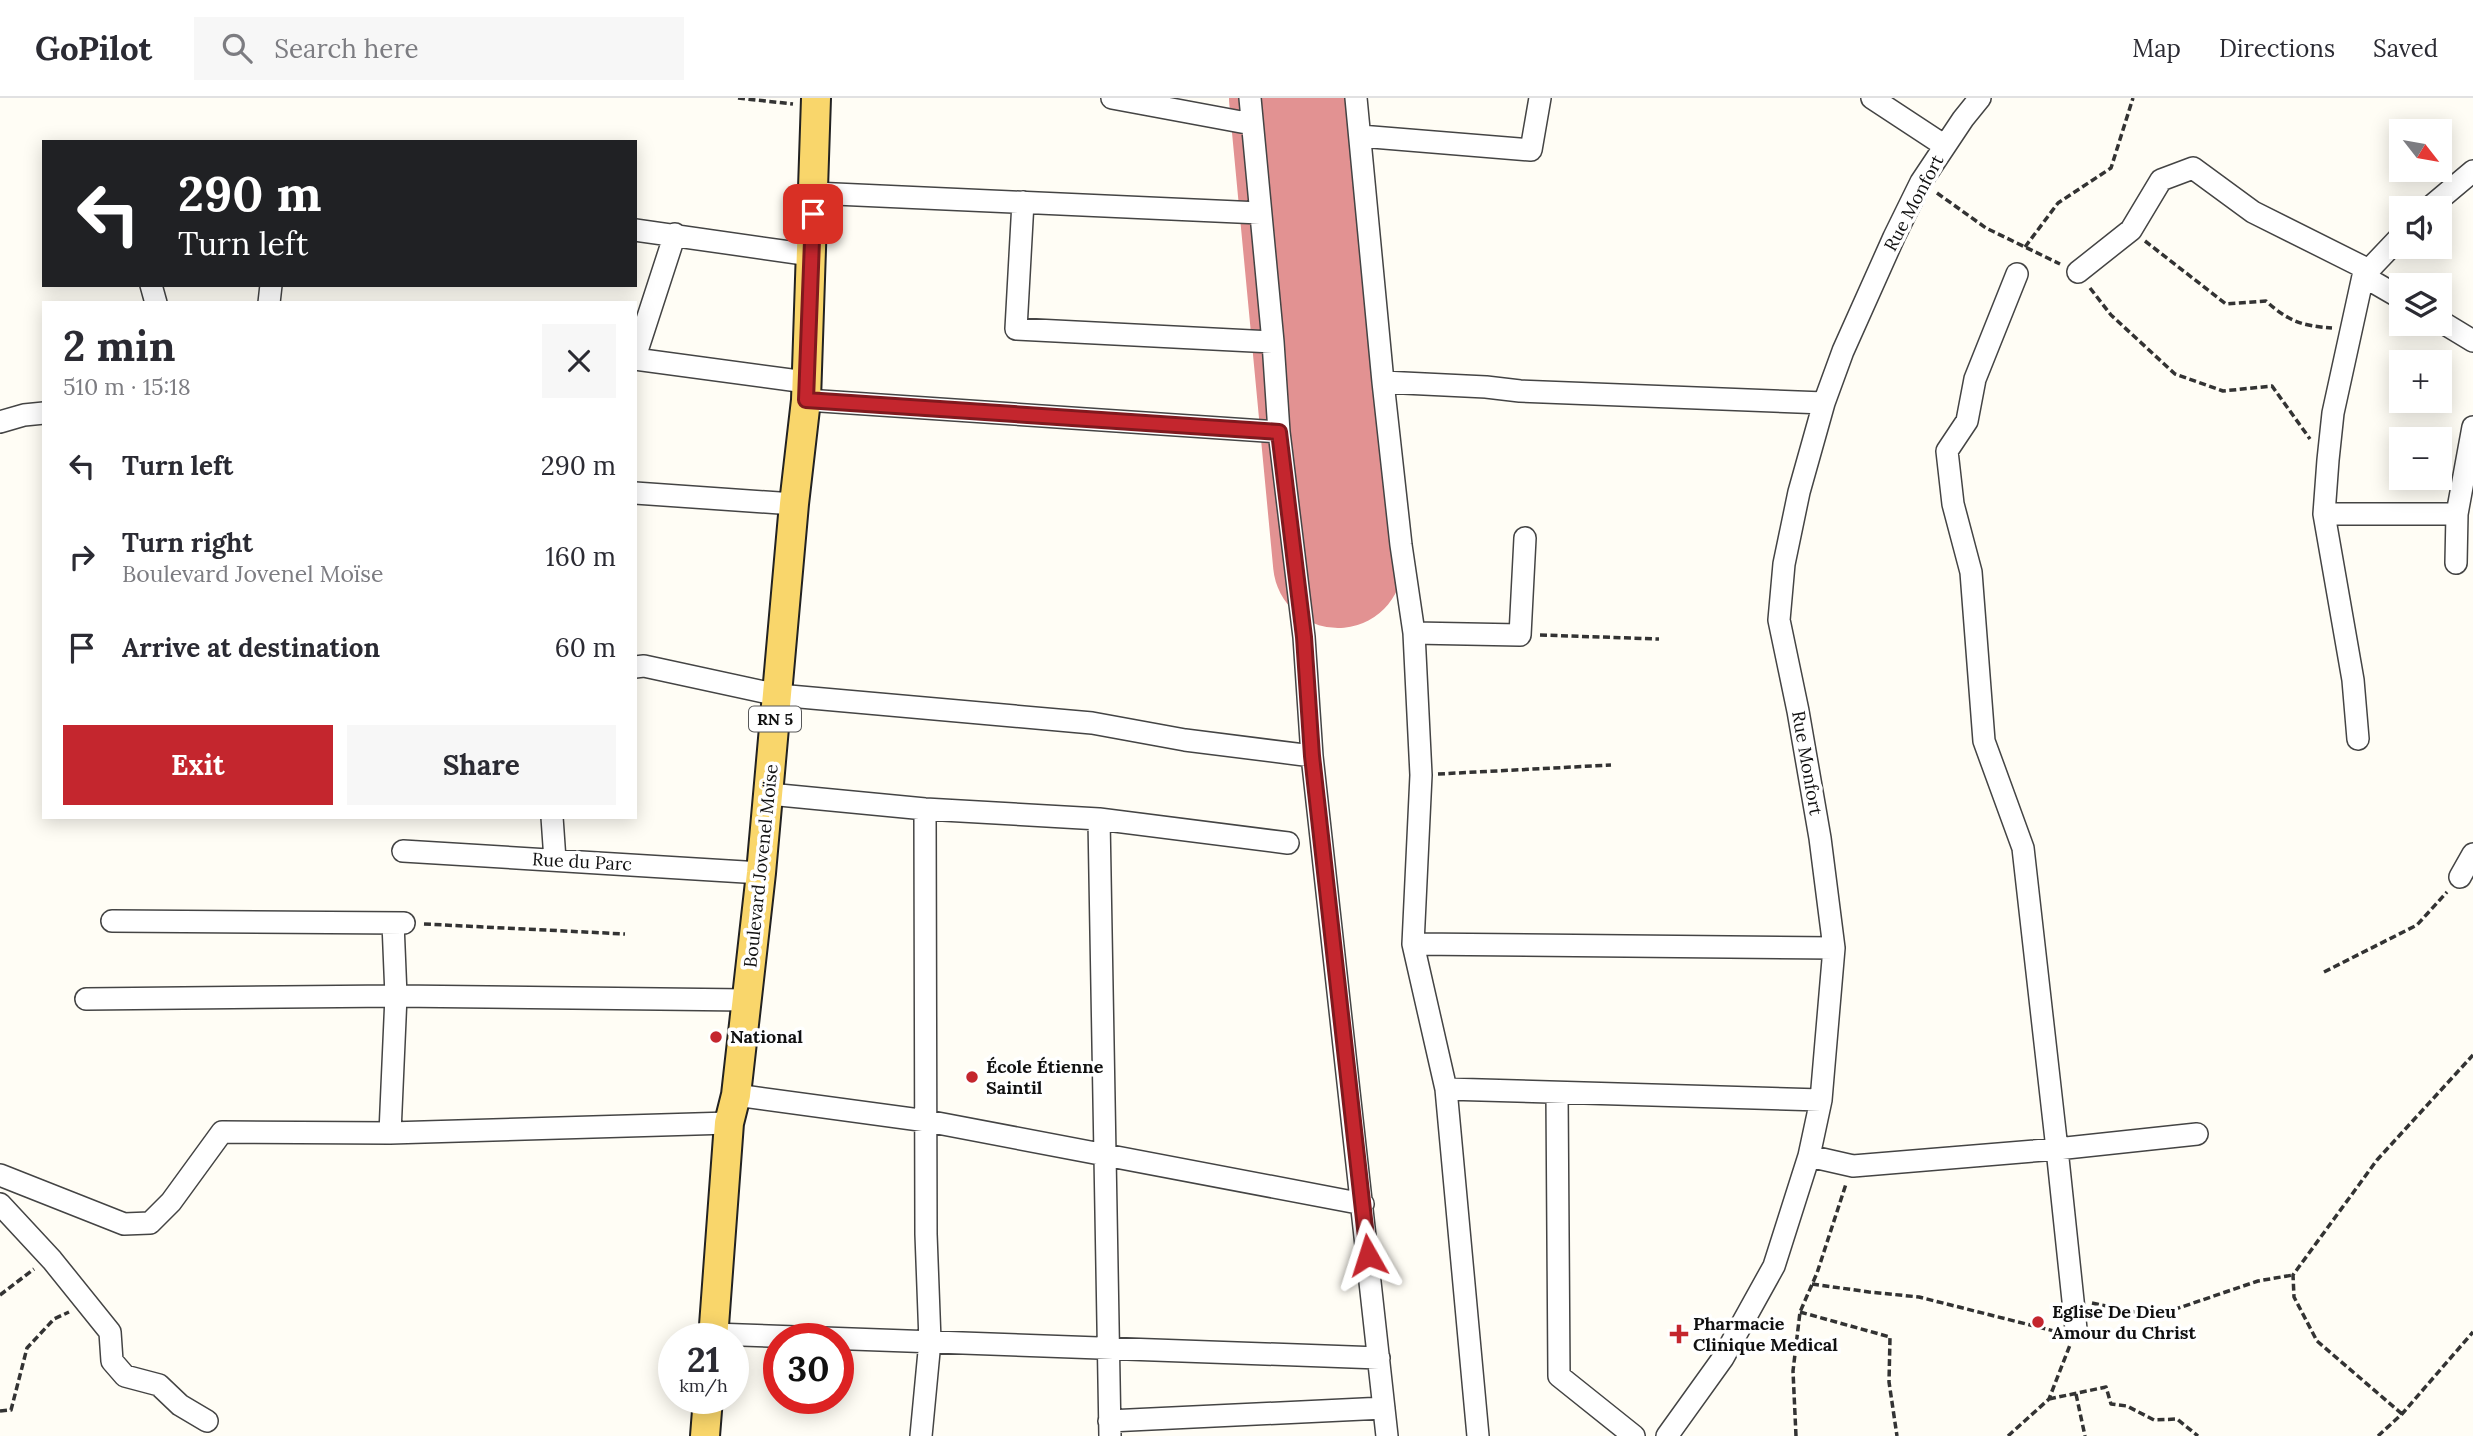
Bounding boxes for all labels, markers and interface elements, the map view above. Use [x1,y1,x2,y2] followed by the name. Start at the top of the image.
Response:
[194,17,684,80] search box
[35,27,152,69] text: GoPilot
[218,29,256,67] icon: search
[274,32,419,65] text: Search here
[2132,33,2181,64] text: Map
[2219,33,2335,64] text: Directions
[2373,33,2438,64] text: Saved
[2389,119,2452,182] north arrow
[2389,119,2452,490] map controls
[1879,151,1949,255] street label: Rue Monfort
[178,162,321,224] text: 290 m
[63,168,154,259] icon: left
[783,184,843,244] pin
[794,195,832,233] icon: arrive
[2389,196,2452,259] button: sound
[178,223,308,264] text: Turn left
[2389,273,2452,336] button: layers
[63,319,176,373] text: 2 min
[542,324,616,398] button: close
[2389,350,2452,413] button: +
[63,372,191,401] text: 510 m · 15:18
[2389,427,2452,490] button: −
[63,447,101,485] icon: left
[122,449,233,482] text: Turn left
[541,449,616,482] text: 290 m
[122,526,253,559] text: Turn right
[63,538,101,576] icon: right
[545,540,616,573] text: 160 m
[122,559,383,588] text: Boulevard Jovenel Moïse
[63,629,101,667] icon: arrive
[122,631,380,664] text: Arrive at destination
[555,631,616,664] text: 60 m
[749,706,801,732] road number: RN 5
[1787,709,1828,817] street label: Rue Monfort
[63,725,333,805] button: Exit
[347,725,616,805] button: Share
[738,763,783,969] street label: Boulevard Jovenel Moïse
[531,847,633,876] street label: Rue du Parc
[730,1025,803,1048] place label: National
[708,1029,724,1045] marker: National
[986,1055,1104,1099] place label: École Étienne Saintil
[964,1069,980,1085] marker: École Étienne Saintil
[1331,1218,1405,1292] position arrow
[2052,1300,2197,1344] place label: Eglise De Dieu Amour du Christ
[1693,1312,1838,1356] place label: Pharmacie Clinique Medical
[2030,1314,2046,1330] marker: Eglise De Dieu Amour du Christ
[763,1323,854,1414] speed limit sign: 30
[1671,1326,1687,1342] marker: Pharmacie Clinique Medical
[687,1337,720,1382] text: 21
[679,1374,728,1397] text: km/h

